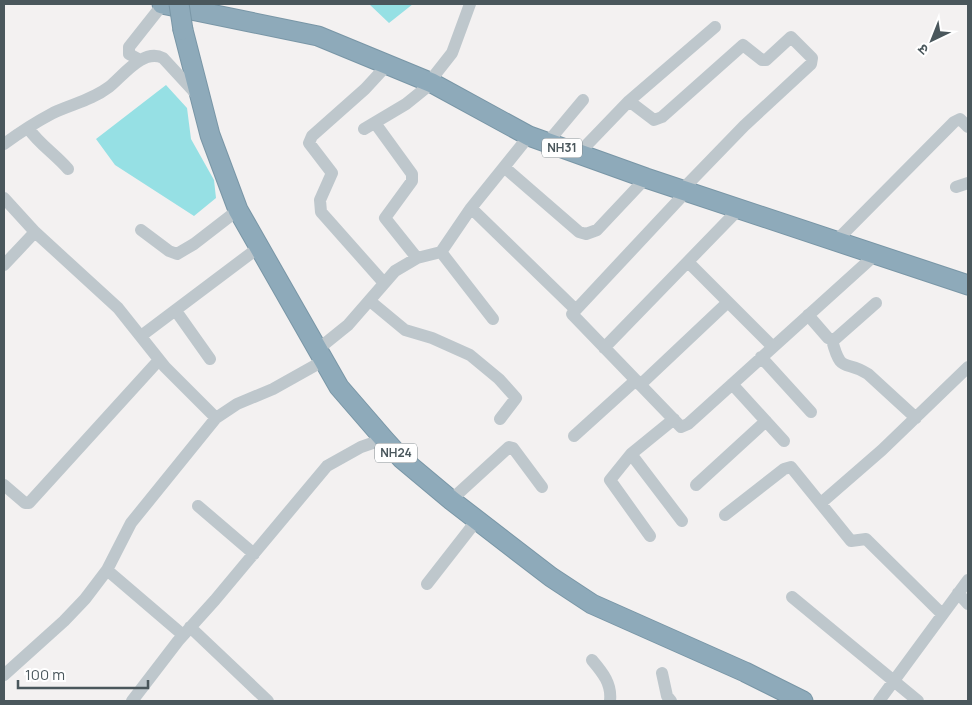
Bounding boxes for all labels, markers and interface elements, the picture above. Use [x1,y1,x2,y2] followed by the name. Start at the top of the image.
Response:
[907,15,957,65] north arrow
[913,40,932,60] text: उ
[542,138,582,158] road number: NH31
[375,443,417,462] road number: NH24
[18,658,148,690] scale bar
[25,664,65,685] text: 100 m

